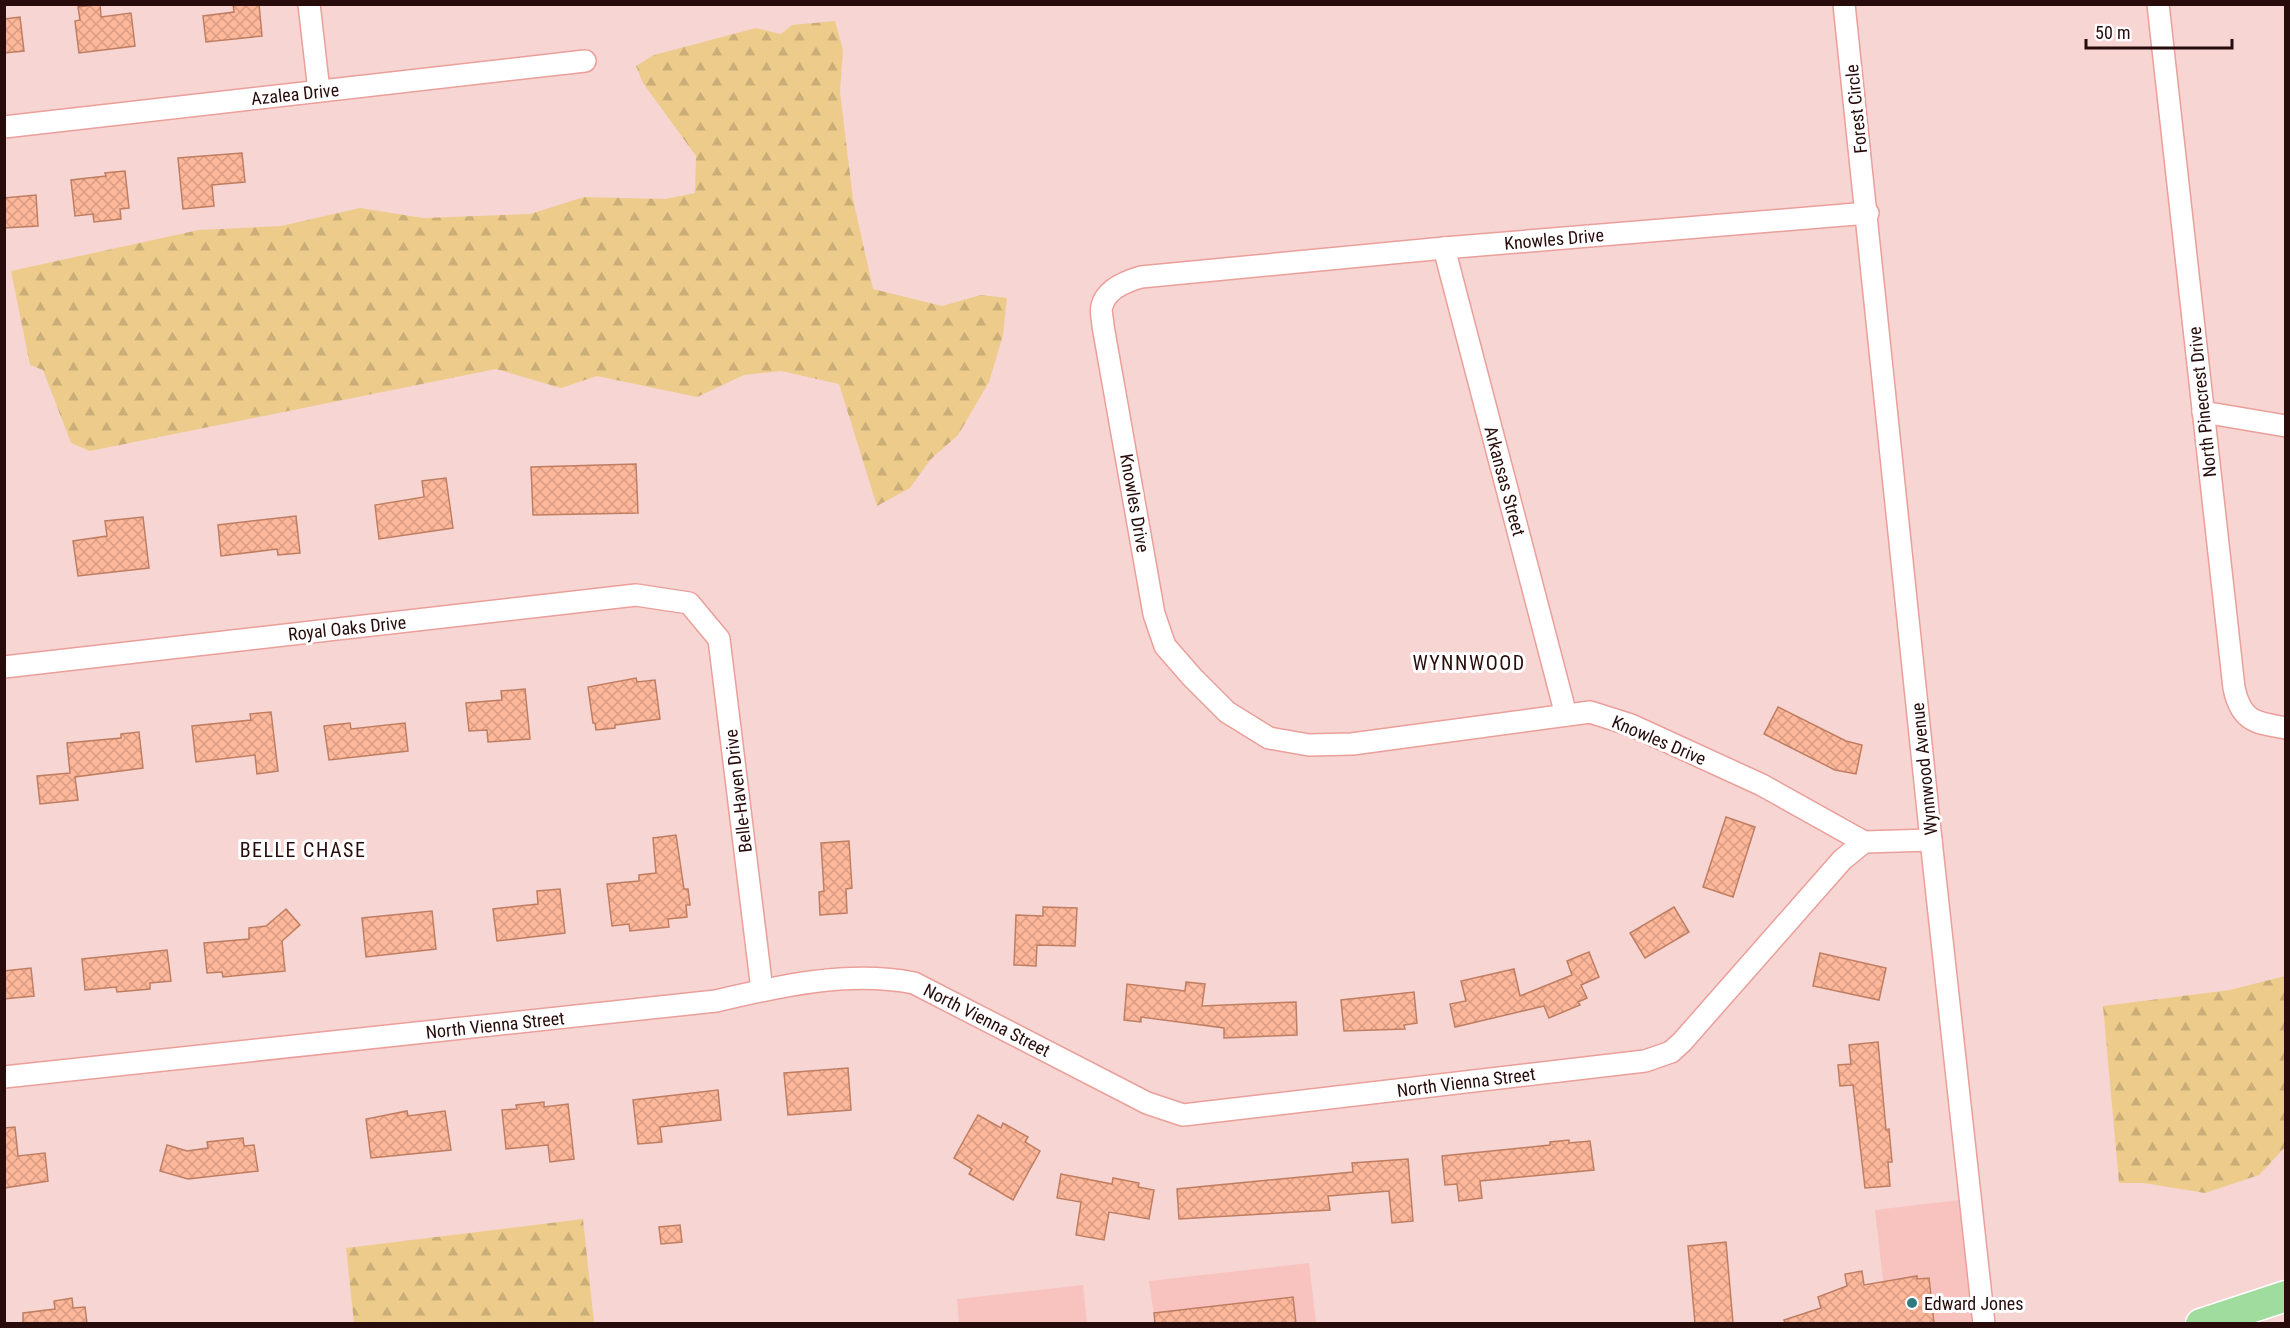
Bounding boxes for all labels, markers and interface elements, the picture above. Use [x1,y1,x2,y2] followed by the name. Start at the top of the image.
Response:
[2086,12,2232,50] scale bar
[2095,22,2130,43] text: 50 m
[1841,63,1871,155] street label: Forest Circle
[250,79,340,109] street label: Azalea Drive
[1503,224,1605,254] street label: Knowles Drive
[2184,326,2220,478] street label: North Pinecrest Drive
[1480,424,1530,538] street label: Arkansas Street
[1116,452,1154,554] street label: Knowles Drive
[287,611,407,645] street label: Royal Oaks Drive
[1412,651,1526,675] district label: WYNNWOOD
[1907,702,1941,836] street label: Wynnwood Avenue
[1609,711,1709,769] street label: Knowles Drive
[720,728,756,854] street label: Belle-Haven Drive
[240,838,366,862] district label: BELLE CHASE
[920,979,1054,1061] street label: North Vienna Street
[425,1007,565,1043] street label: North Vienna Street
[1396,1063,1536,1101] street label: North Vienna Street
[1924,1293,2024,1314] place label: Edward Jones
[1905,1296,1919,1310] marker: Edward Jones

